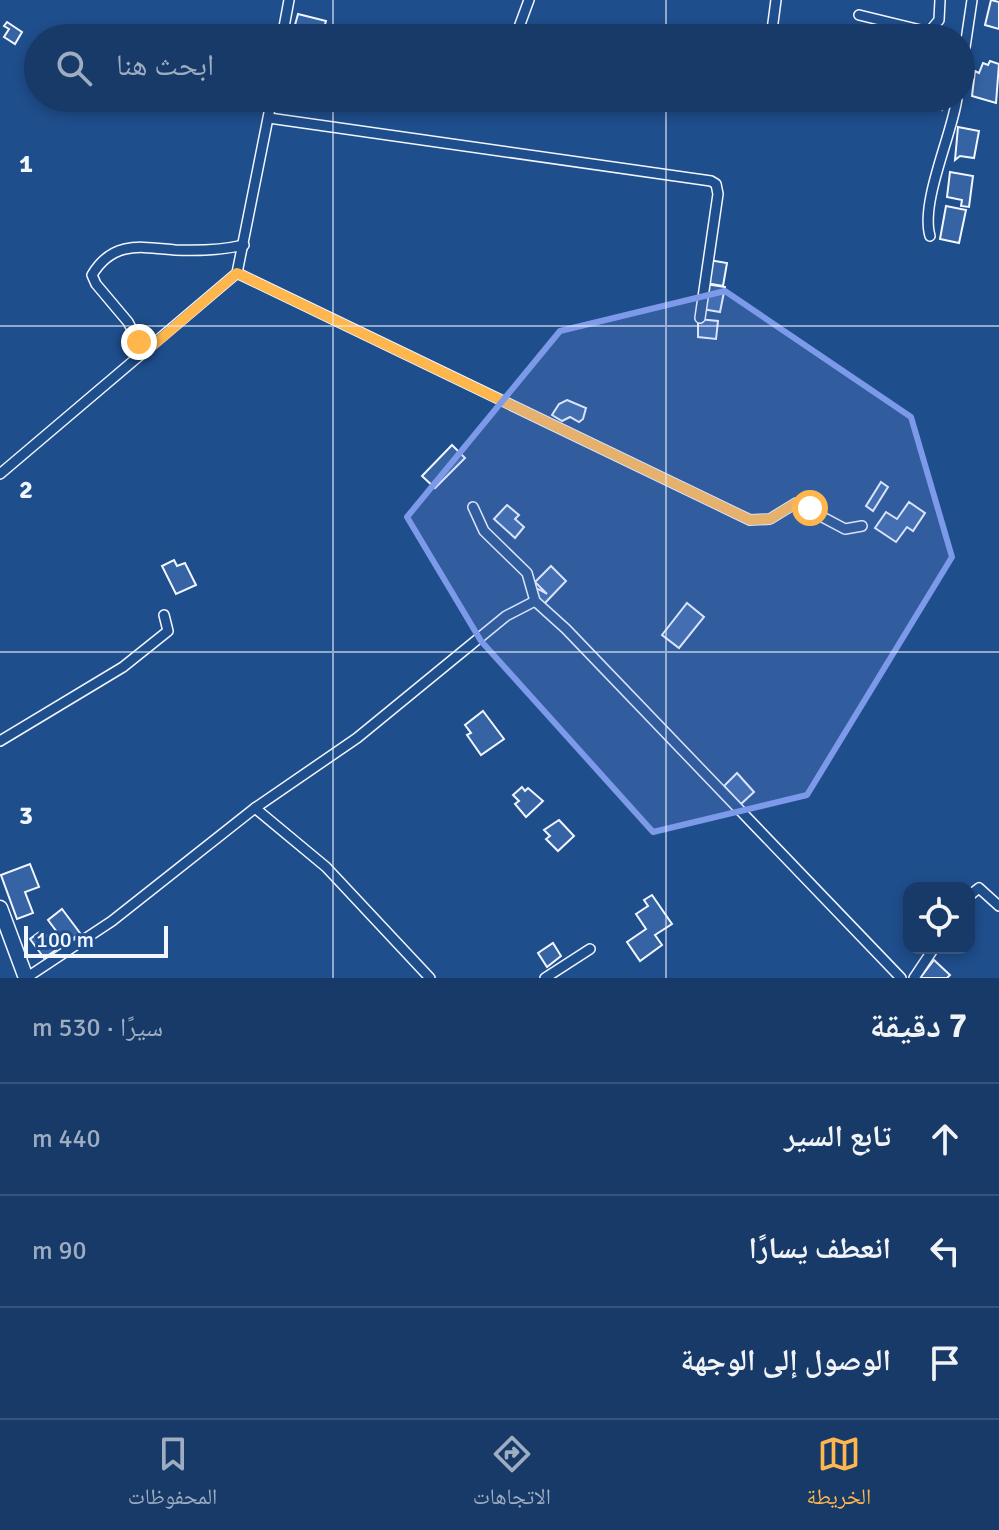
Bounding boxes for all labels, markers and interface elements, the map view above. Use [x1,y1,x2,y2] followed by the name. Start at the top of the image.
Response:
[24,24,975,112] search box
[52,46,96,90] icon: search
[116,47,214,84] text: ابحث هنا
[19,148,33,180] text: 1
[121,324,157,360] route end
[19,474,33,506] text: 2
[792,490,828,526] route start
[19,800,33,832] text: 3
[903,882,975,954] map controls
[903,882,975,954] button: locate
[24,922,168,958] scale bar
[36,926,94,953] text: 100 m
[870,1005,967,1047] text: 7 دقيقة
[32,1012,163,1044] text: سيرًا · 530 m
[923,1117,967,1161] icon: ahead
[784,1118,891,1155] text: تابع السير
[32,1123,101,1155] text: 440 m
[923,1229,967,1273] icon: left
[748,1230,891,1267] text: انعطف يسارًا
[32,1235,87,1267] text: 90 m
[923,1341,967,1385] icon: arrive
[681,1342,891,1379] text: الوصول إلى الوجهة
[128,1432,217,1518] tab: المحفوظات
[473,1432,551,1518] tab: الاتجاهات
[806,1432,871,1518] tab: الخريطة

